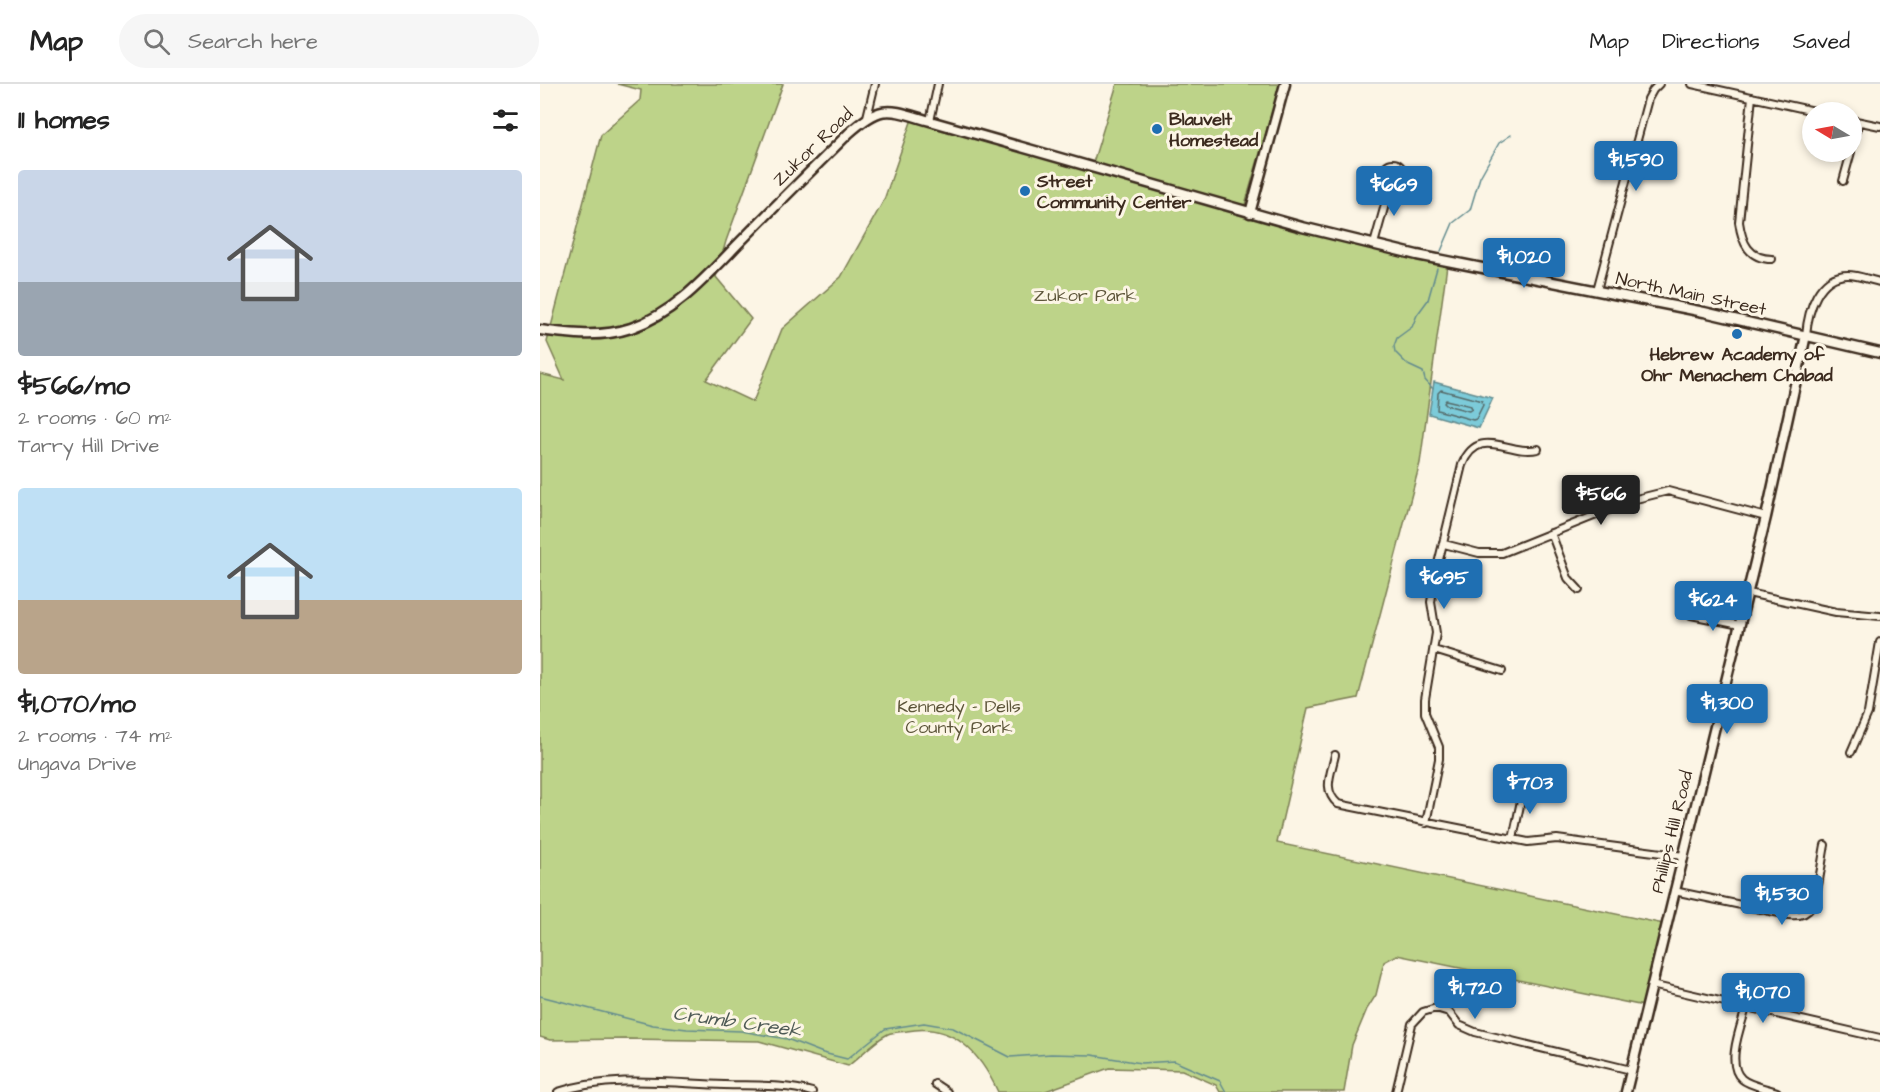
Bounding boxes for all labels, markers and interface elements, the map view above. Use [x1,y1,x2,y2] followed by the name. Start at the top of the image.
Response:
[119,14,539,68] search box
[30,22,83,61] text: Map
[140,25,173,58] icon: search
[188,26,318,57] text: Search here
[1589,27,1629,56] text: Map
[1662,27,1760,56] text: Directions
[1793,27,1850,56] text: Saved
[18,102,110,138] text: 11 homes
[767,102,859,192] street label: Zukor Road
[1802,102,1862,162] north arrow
[1802,102,1862,162] map controls
[489,104,522,137] icon: filters
[1169,107,1259,153] place label: Blauvelt Homestead
[1150,122,1164,136] marker: Blauvelt Homestead
[1587,141,1685,192] pin: $1,590
[1608,146,1664,174] text: $1,590
[1358,166,1430,217] pin: $669
[1036,169,1192,216] place label: Street Community Center
[1370,171,1418,199] text: $669
[1018,184,1032,198] marker: Street Community Center
[216,209,324,317] icon: home
[1475,238,1573,289] pin: $1,020
[1497,243,1551,271] text: $1,020
[1613,266,1769,322] street label: North Main Street
[1033,283,1137,308] park label: Zukor Park
[1730,327,1744,341] marker: Hebrew Academy of Ohr Menachem Chabad
[1641,342,1833,388] place label: Hebrew Academy of Ohr Menachem Chabad
[18,368,130,404] text: $566/mo
[18,404,172,432] text: 2 rooms · 60 m²
[18,432,159,460] text: Tarry Hill Drive
[1565,475,1637,526] pin: $566
[1576,480,1626,508] text: $566
[216,527,324,635] icon: home
[1408,559,1480,610] pin: $695
[1419,564,1469,592] text: $695
[1677,581,1749,632] pin: $624
[1689,586,1737,614] text: $624
[1678,684,1776,735] pin: $1,300
[18,686,136,722] text: $1,070/mo
[1701,689,1753,717] text: $1,300
[897,694,1021,741] park label: Kennedy - Dells County Park
[18,722,172,750] text: 2 rooms · 74 m²
[18,750,137,778] text: Ungava Drive
[1494,764,1566,815] pin: $703
[1645,768,1699,896] street label: Phillips Hill Road
[1507,769,1553,797] text: $703
[1733,875,1831,926] pin: $1,530
[1755,880,1809,908] text: $1,530
[1426,969,1524,1020] pin: $1,720
[1714,973,1812,1024] pin: $1,070
[1448,974,1502,1002] text: $1,720
[1736,978,1790,1006] text: $1,070
[671,999,804,1045] water label: Crumb Creek

